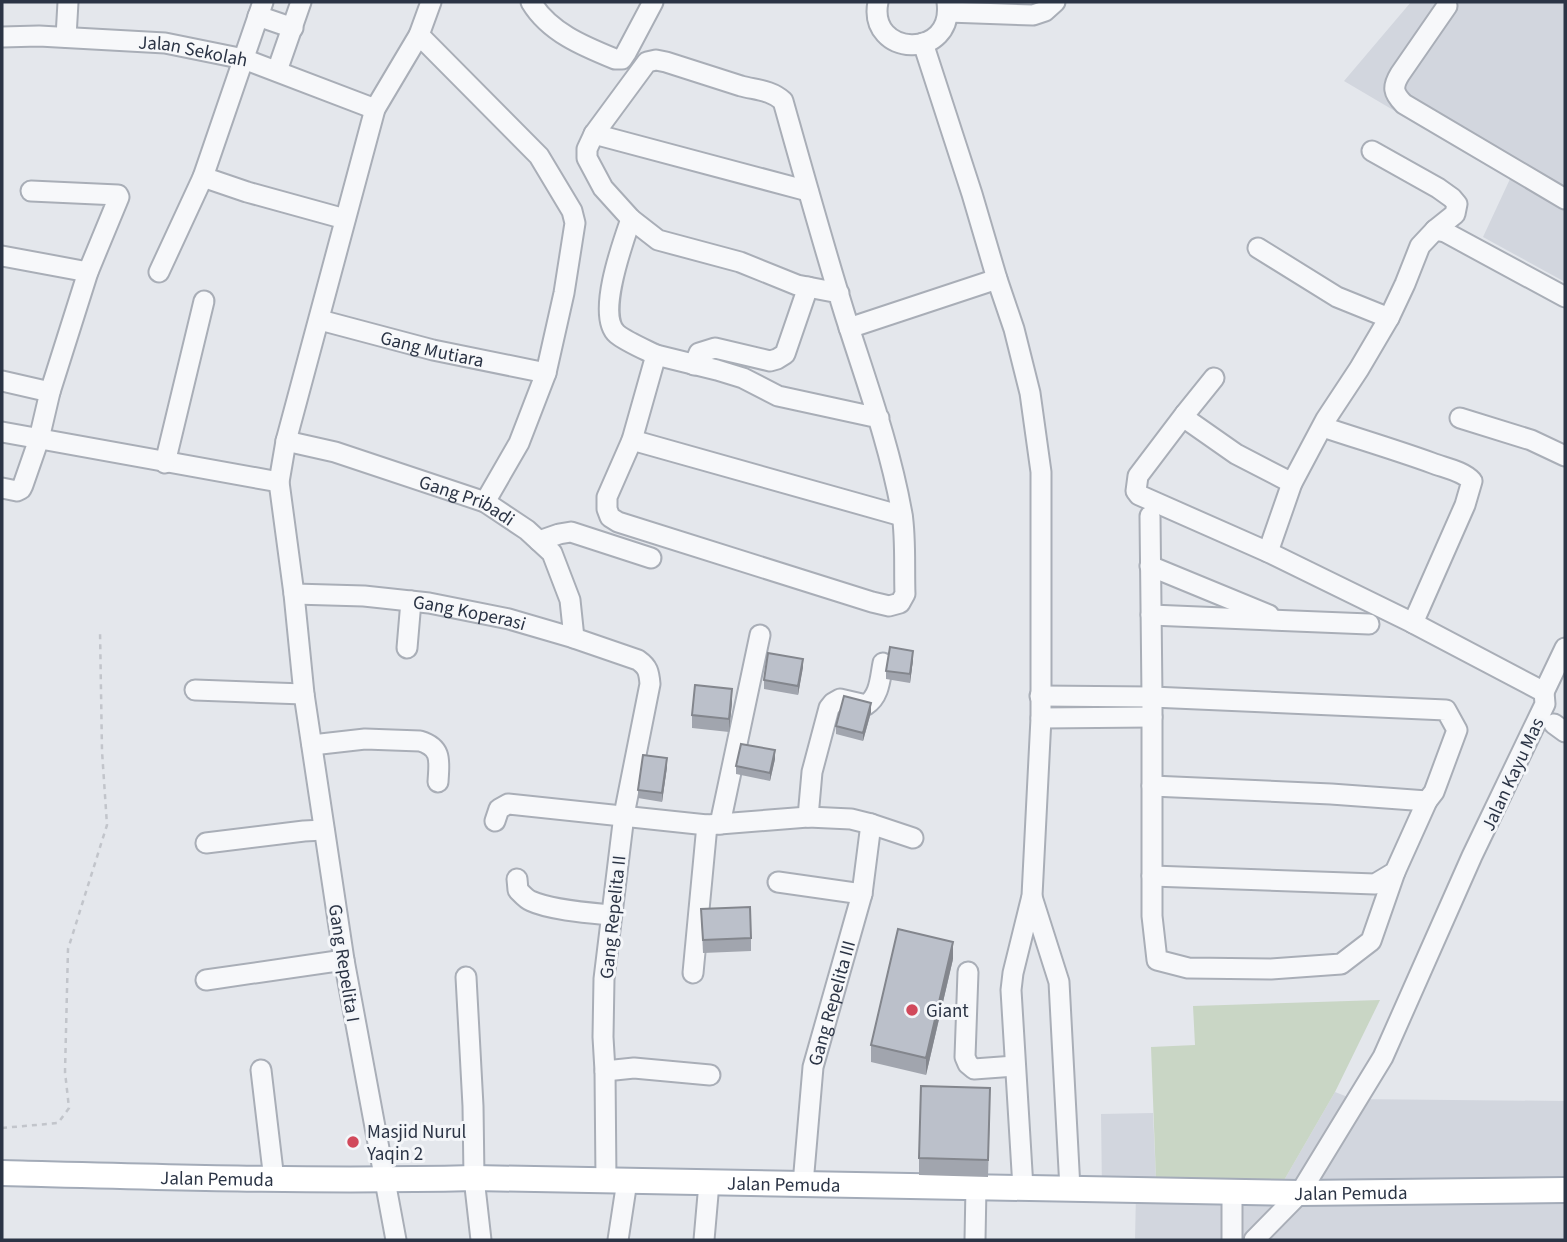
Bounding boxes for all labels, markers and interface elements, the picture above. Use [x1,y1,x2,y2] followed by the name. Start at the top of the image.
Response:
[137,30,250,74] street label: Jalan Sekolah
[377,325,486,375] street label: Gang Mutiara
[415,469,520,533] street label: Gang Pribadi
[412,589,529,638] street label: Gang Koperasi
[1475,714,1551,836] street label: Jalan Kayu Mas
[594,854,633,980] street label: Gang Repelita II
[321,902,366,1024] street label: Gang Repelita I
[802,938,863,1069] street label: Gang Repelita III
[926,998,969,1025] place label: Giant
[904,1002,920,1018] marker: Giant
[366,1119,467,1168] place label: Masjid Nurul Yaqin 2
[345,1134,361,1150] marker: Masjid Nurul Yaqin 2
[160,1165,274,1194] street label: Jalan Pemuda
[727,1171,841,1200] street label: Jalan Pemuda
[1294,1180,1408,1208] street label: Jalan Pemuda

